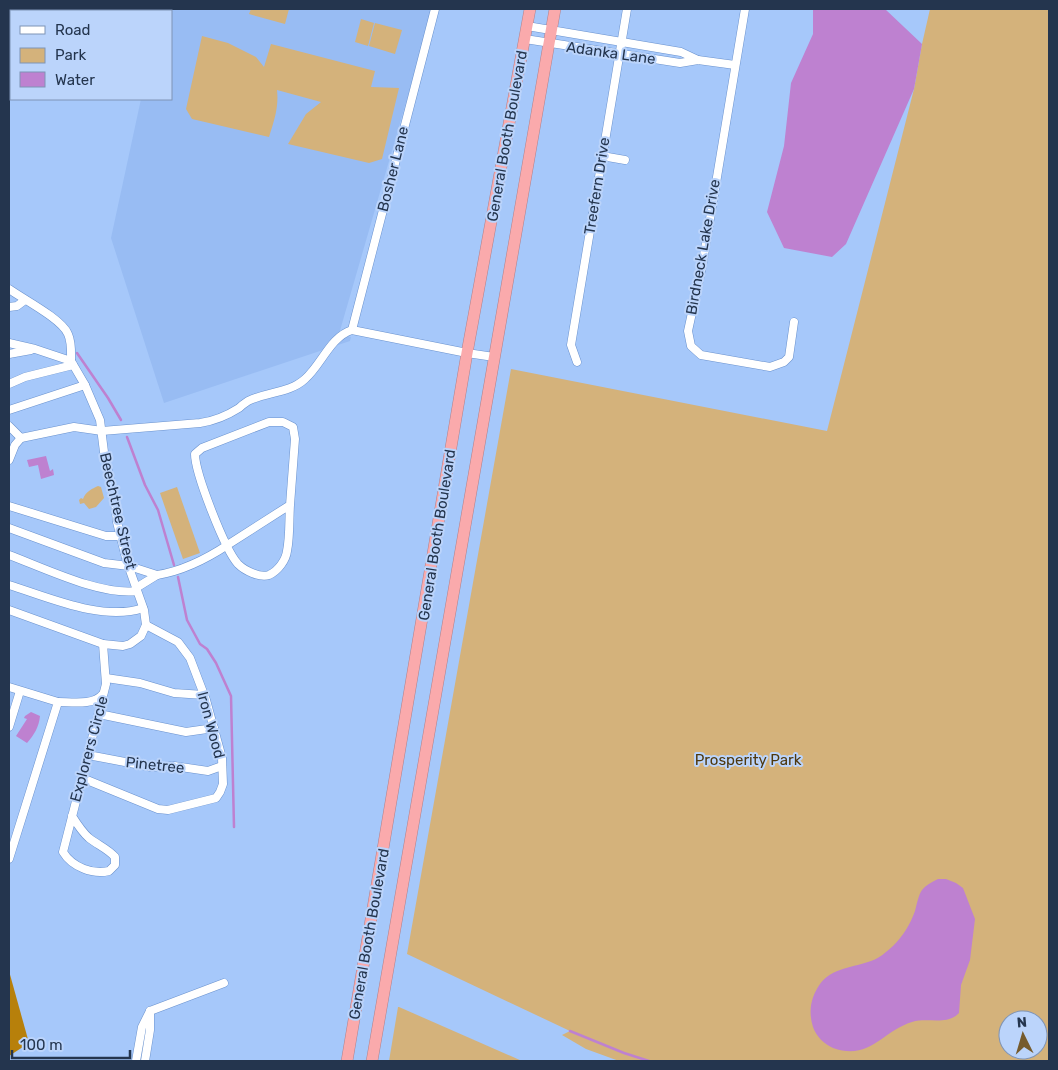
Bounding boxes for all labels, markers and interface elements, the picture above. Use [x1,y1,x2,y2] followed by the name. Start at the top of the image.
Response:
[10,10,172,100] legend
[55,21,91,39] text: Road
[565,38,657,68] street label: Adanka Lane
[55,46,86,64] text: Park
[483,49,531,223] street label: General Booth Boulevard
[55,71,95,89] text: Water
[374,125,412,213] street label: Bosher Lane
[580,136,614,236] street label: Treefern Drive
[682,178,724,316] street label: Birdneck Lake Drive
[415,448,459,622] street label: General Booth Boulevard
[96,451,140,571] street label: Beechtree Street
[193,690,229,760] street label: Iron Wood
[66,694,112,804] street label: Explorers Circle
[695,751,802,769] park label: Prosperity Park
[125,753,185,777] street label: Pinetree
[345,847,393,1021] street label: General Booth Boulevard
[998,1010,1048,1060] north arrow
[1016,1014,1028,1031] text: N
[12,1028,130,1060] scale bar
[20,1036,62,1054] text: 100 m

